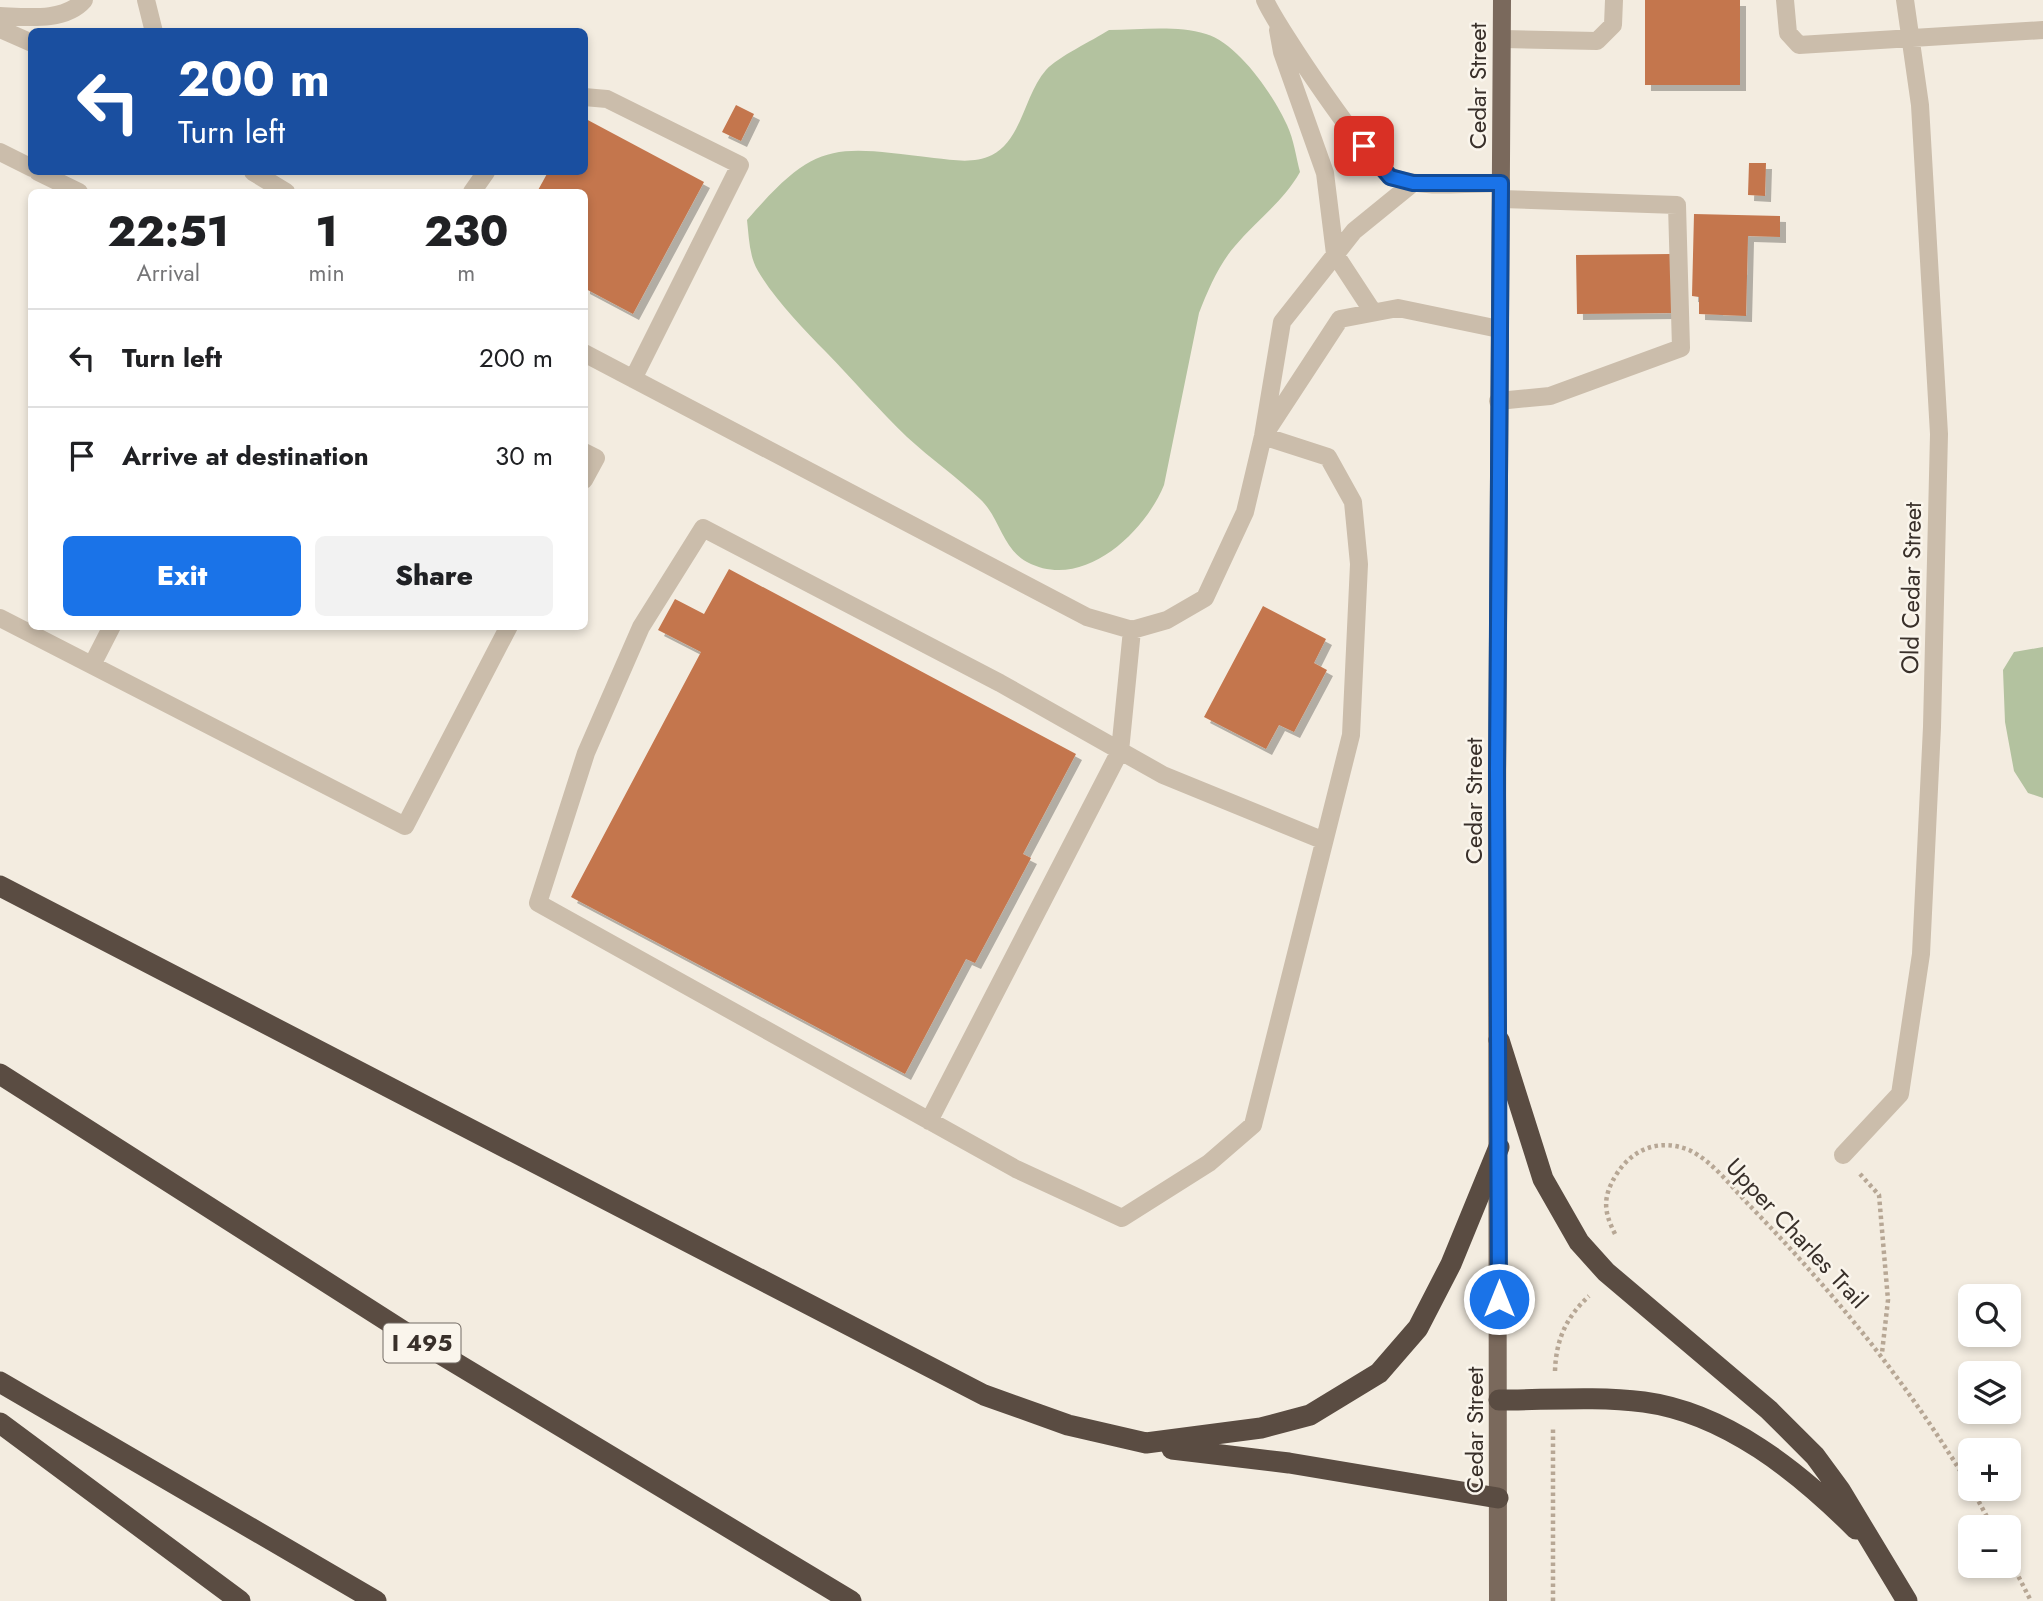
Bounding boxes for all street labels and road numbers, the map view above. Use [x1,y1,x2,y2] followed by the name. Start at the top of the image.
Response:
[1460,22,1495,149] street label: Cedar Street
[1892,501,1930,674] street label: Old Cedar Street
[1456,737,1491,864] street label: Cedar Street
[1718,1150,1876,1316] street label: Upper Charles Trail
[384,1324,460,1362] road number: I 495
[1457,1366,1492,1493] street label: Cedar Street

